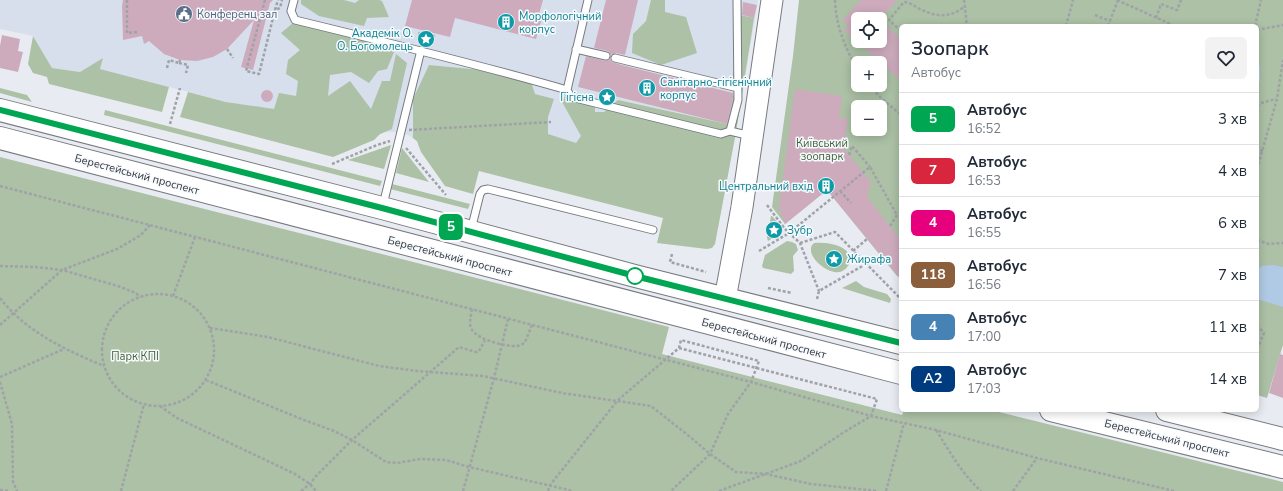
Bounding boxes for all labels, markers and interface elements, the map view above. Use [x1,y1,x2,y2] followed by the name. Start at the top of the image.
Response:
[174,4,194,24] public building icon: Конференц зал
[197,7,277,22] place label: Конференц зал
[519,9,601,37] place label: Морфологічний корпус
[496,12,516,32] building icon: Морфологічний корпус
[851,12,887,136] map controls
[851,12,887,48] button: locate
[337,26,413,54] place label: Академік О. О. Богомолець
[416,29,436,49] place icon: Академік О. О. Богомолець
[911,36,988,62] text: Зоопарк
[1205,37,1247,79] button: heart
[851,56,887,92] button: +
[911,64,961,82] text: Автобус
[660,75,772,103] place label: Санітарно-гігієнічний корпус
[637,78,657,98] building icon: Санітарно-гігієнічний корпус
[597,87,617,107] place icon: Гігієна
[560,90,594,105] place label: Гігієна
[851,100,887,136] button: −
[967,100,1027,120] text: Автобус
[929,109,937,128] text: 5
[1218,109,1247,129] text: 3 хв
[967,120,1001,138] text: 16:52
[796,136,848,164] park label: Київський зоопарк
[73,151,201,198] street label: Берестейський проспект
[967,152,1027,172] text: Автобус
[929,161,937,180] text: 7
[1218,161,1247,181] text: 4 хв
[967,172,1001,190] text: 16:53
[816,176,836,196] building icon: Центральний вхід
[719,179,813,194] place label: Центральний вхід
[967,204,1027,224] text: Автобус
[929,213,937,232] text: 4
[1218,213,1247,233] text: 6 хв
[438,214,464,240] line badge: 5
[447,217,455,236] text: 5
[764,220,784,240] place icon: Зубр
[787,223,813,238] place label: Зубр
[967,224,1001,242] text: 16:55
[386,233,514,280] street label: Берестейський проспект
[824,249,844,269] place icon: Жирафа
[847,252,891,267] place label: Жирафа
[967,256,1027,276] text: Автобус
[920,265,946,284] text: 118
[1218,265,1247,285] text: 7 хв
[626,267,644,285] unlabelled marker
[967,276,1001,294] text: 16:56
[967,308,1027,328] text: Автобус
[700,315,828,362] street label: Берестейський проспект
[929,317,937,336] text: 4
[1209,317,1247,337] text: 11 хв
[967,328,1001,346] text: 17:00
[111,349,159,364] park label: Парк КПІ
[967,360,1027,380] text: Автобус
[924,369,942,388] text: А2
[1209,369,1247,389] text: 14 хв
[967,380,1001,398] text: 17:03
[1103,416,1231,461] street label: Берестейський проспект

